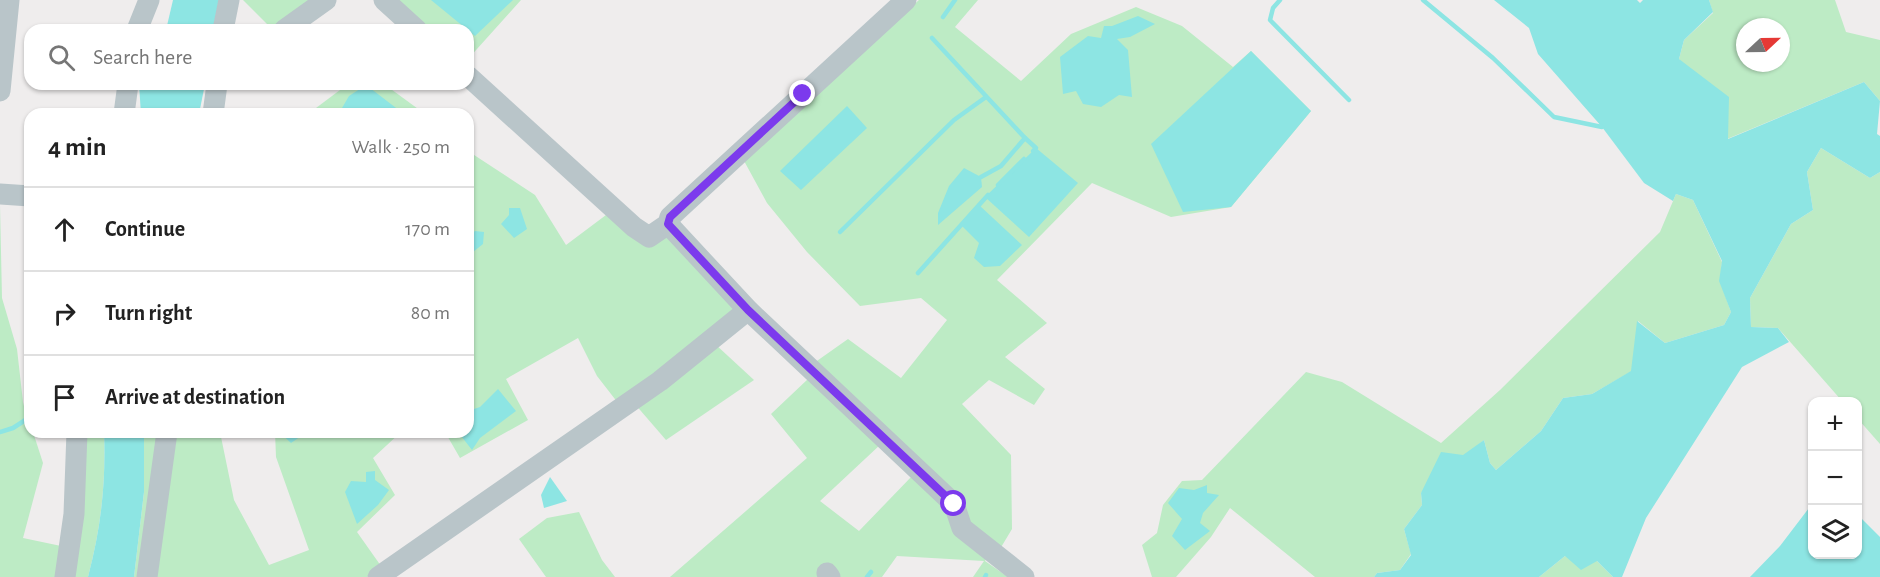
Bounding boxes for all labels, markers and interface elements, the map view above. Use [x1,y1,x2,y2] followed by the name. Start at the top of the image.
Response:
[1736,18,1790,72] north arrow
[24,24,474,90] search box
[45,41,78,74] icon: search
[93,46,192,68] text: Search here
[789,80,815,106] route end
[48,134,107,160] text: 4 min
[351,137,450,157] text: Walk · 250 m
[48,213,81,246] icon: ahead
[105,218,185,240] text: Continue
[405,219,450,239] text: 170 m
[48,297,81,330] icon: right
[105,302,192,324] text: Turn right
[411,303,450,323] text: 80 m
[48,381,81,414] icon: arrive
[105,386,285,408] text: Arrive at destination
[1808,397,1862,559] map controls
[1808,397,1862,451] button: +
[1808,451,1862,505] button: −
[940,490,966,516] route start
[1808,505,1862,559] button: layers

